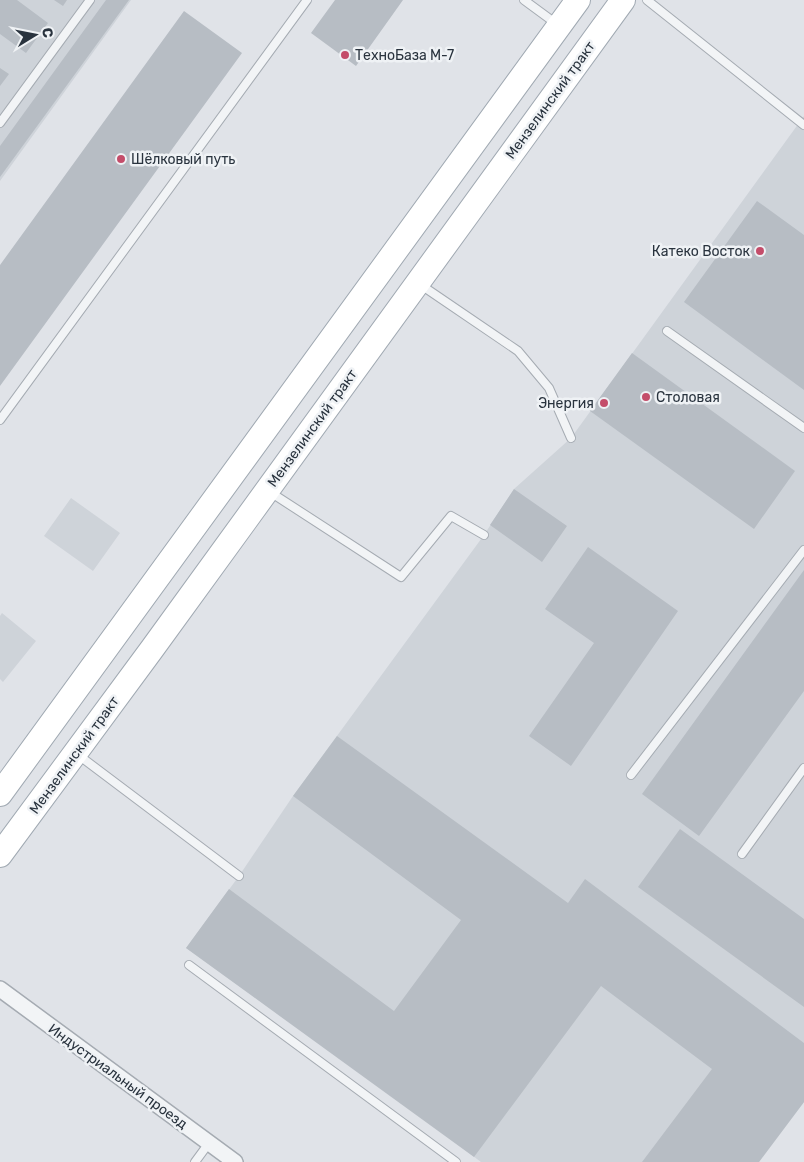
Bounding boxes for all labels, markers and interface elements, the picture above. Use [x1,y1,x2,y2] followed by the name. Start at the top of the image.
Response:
[10,10,60,60] north arrow
[38,27,57,39] text: С
[502,38,599,162] street label: Мензелинский тракт
[355,47,454,64] place label: ТехноБаза М-7
[339,49,351,61] marker: ТехноБаза М-7
[131,151,235,168] place label: Шёлковый путь
[115,153,127,165] marker: Шёлковый путь
[652,243,750,260] place label: Катеко Восток
[754,245,766,257] marker: Катеко Восток
[264,366,361,490] street label: Мензелинский тракт
[656,389,720,406] place label: Столовая
[640,391,652,403] marker: Столовая
[538,395,594,412] place label: Энергия
[598,397,610,409] marker: Энергия
[26,693,123,817] street label: Мензелинский тракт
[45,1020,191,1133] street label: Индустриальный проезд

